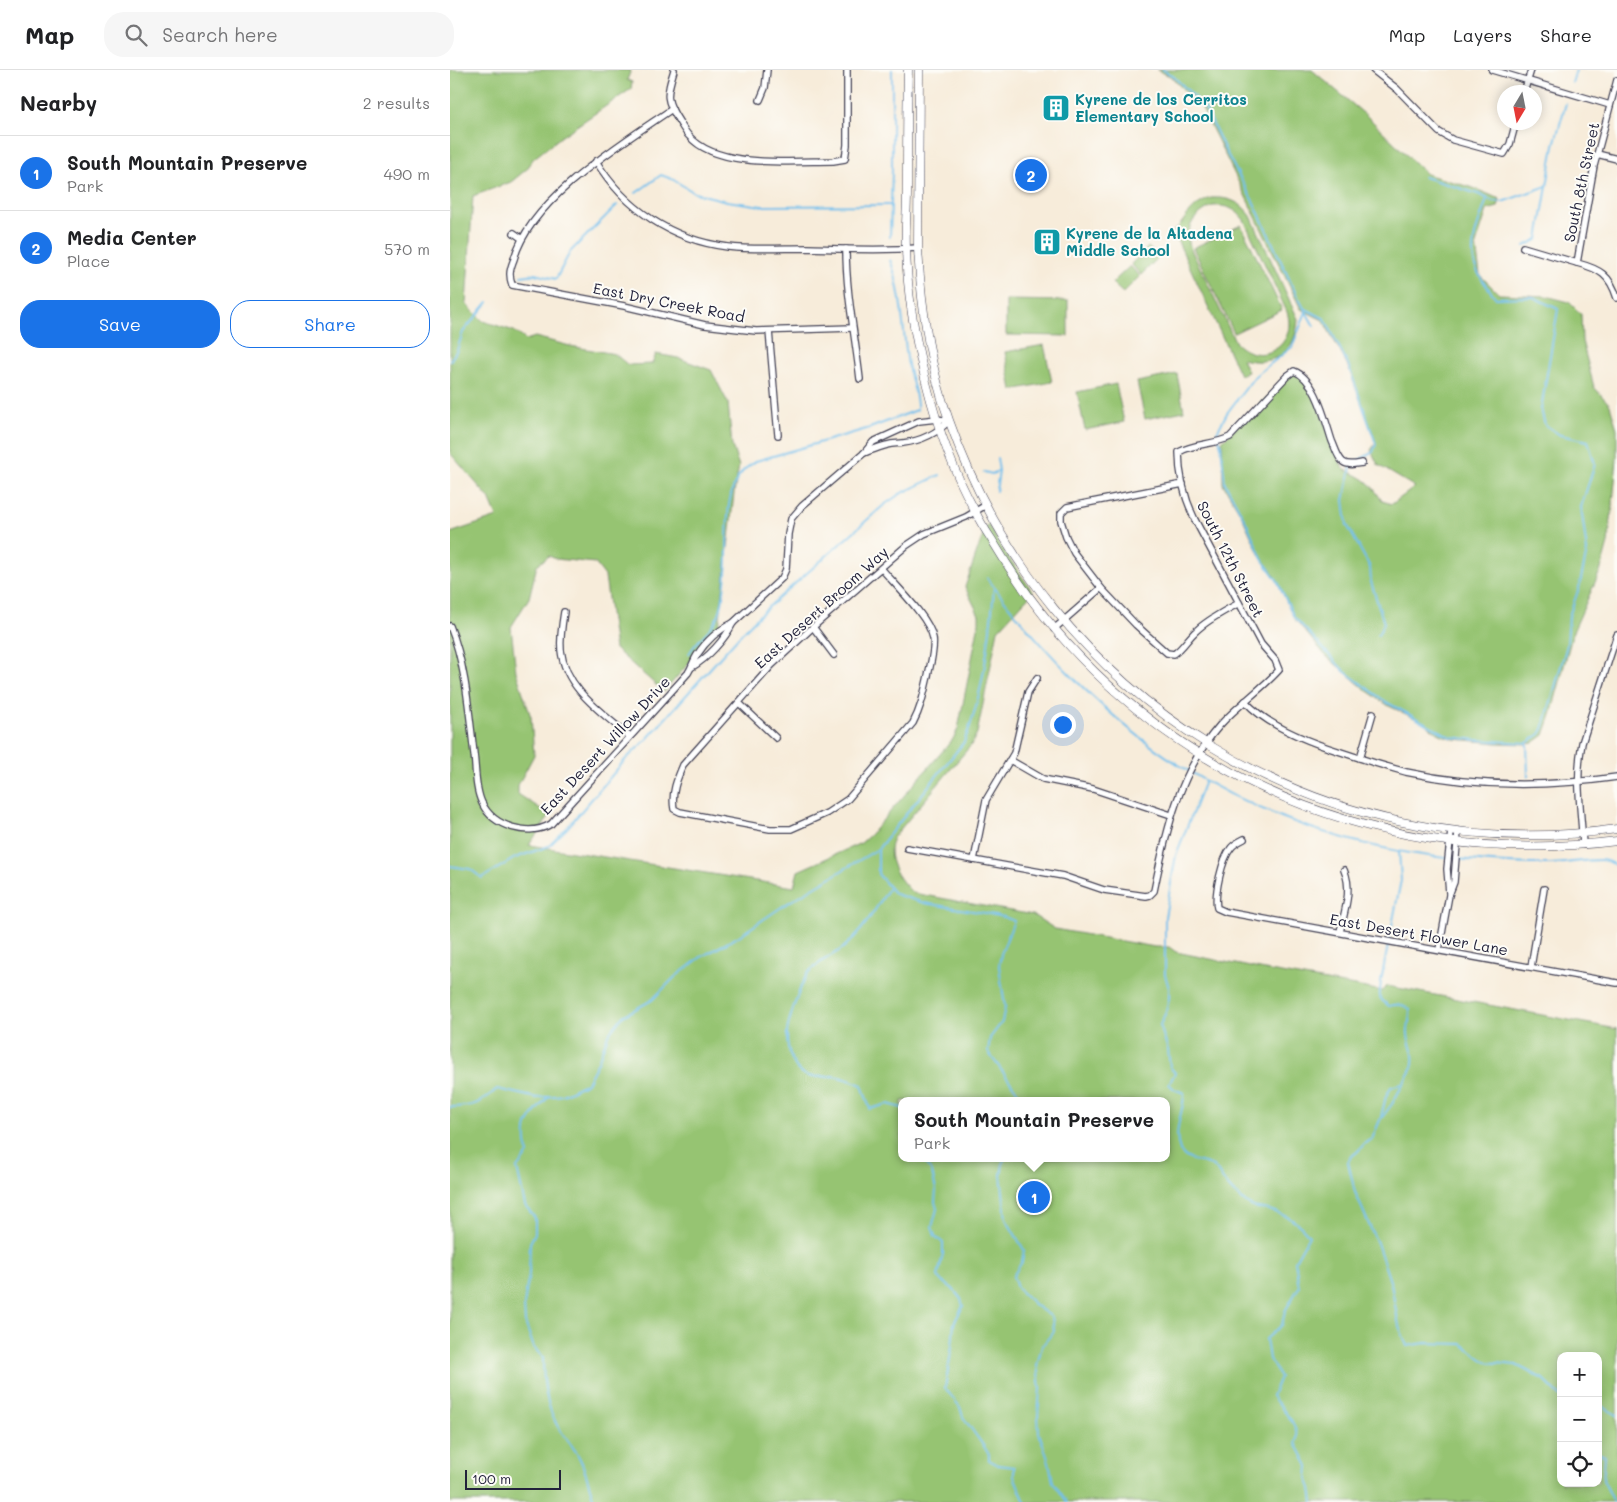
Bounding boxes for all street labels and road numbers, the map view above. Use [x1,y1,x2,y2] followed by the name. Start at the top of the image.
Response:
[1559,120,1603,244] street label: South 8th Street
[591,277,747,327] street label: East Dry Creek Road
[1193,497,1269,621] street label: South 12th Street
[750,541,892,672] street label: East Desert Broom Way
[536,672,674,818] street label: East Desert Willow Drive
[1328,908,1510,960] street label: East Desert Flower Lane

